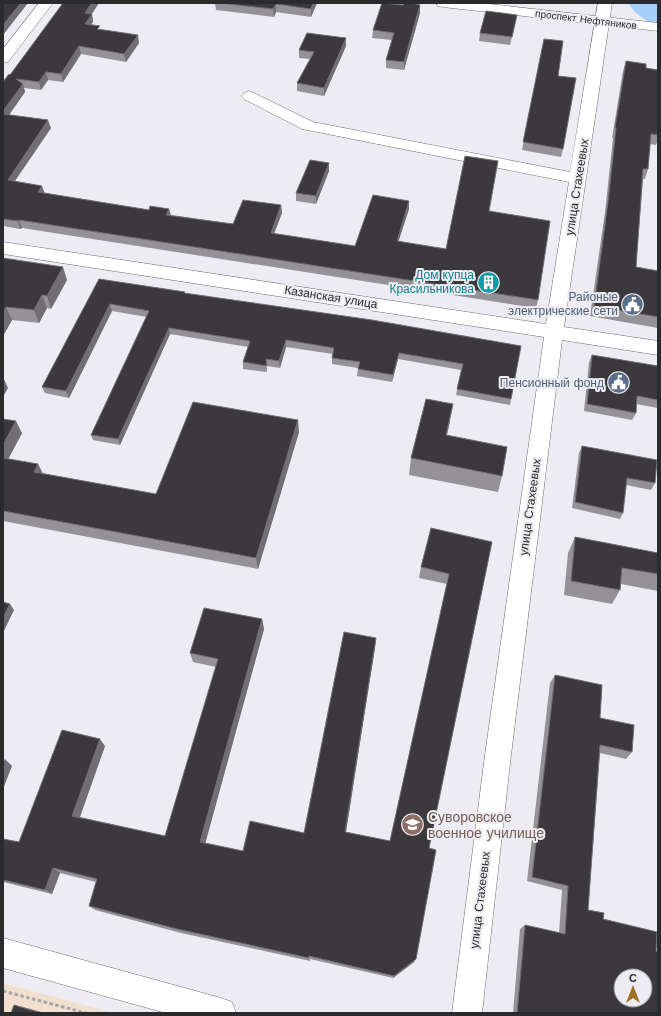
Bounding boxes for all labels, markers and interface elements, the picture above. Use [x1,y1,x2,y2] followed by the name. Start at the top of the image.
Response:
[535,8,637,31] street label: проспект Нефтяников
[562,138,592,236] street label: улица Стахеевых
[389,268,474,296] place label: Дом купца Красильникова
[476,269,502,295] building icon: Дом купца Красильникова
[283,283,379,311] street label: Казанская улица
[508,290,618,318] place label: Районые электрические сети
[620,291,646,317] public building icon: Районые электрические сети
[606,370,632,396] public building icon: Пенсионный фонд
[500,376,604,390] place label: Пенсионный фонд
[516,458,544,556] street label: улица Стахеевых
[428,809,544,841] place label: Суворовское военное училище
[400,812,426,838] school or university icon: Суворовское военное училище
[467,851,493,949] street label: улица Стахеевых
[613,968,653,1008] north arrow
[629,972,637,985] text: С

